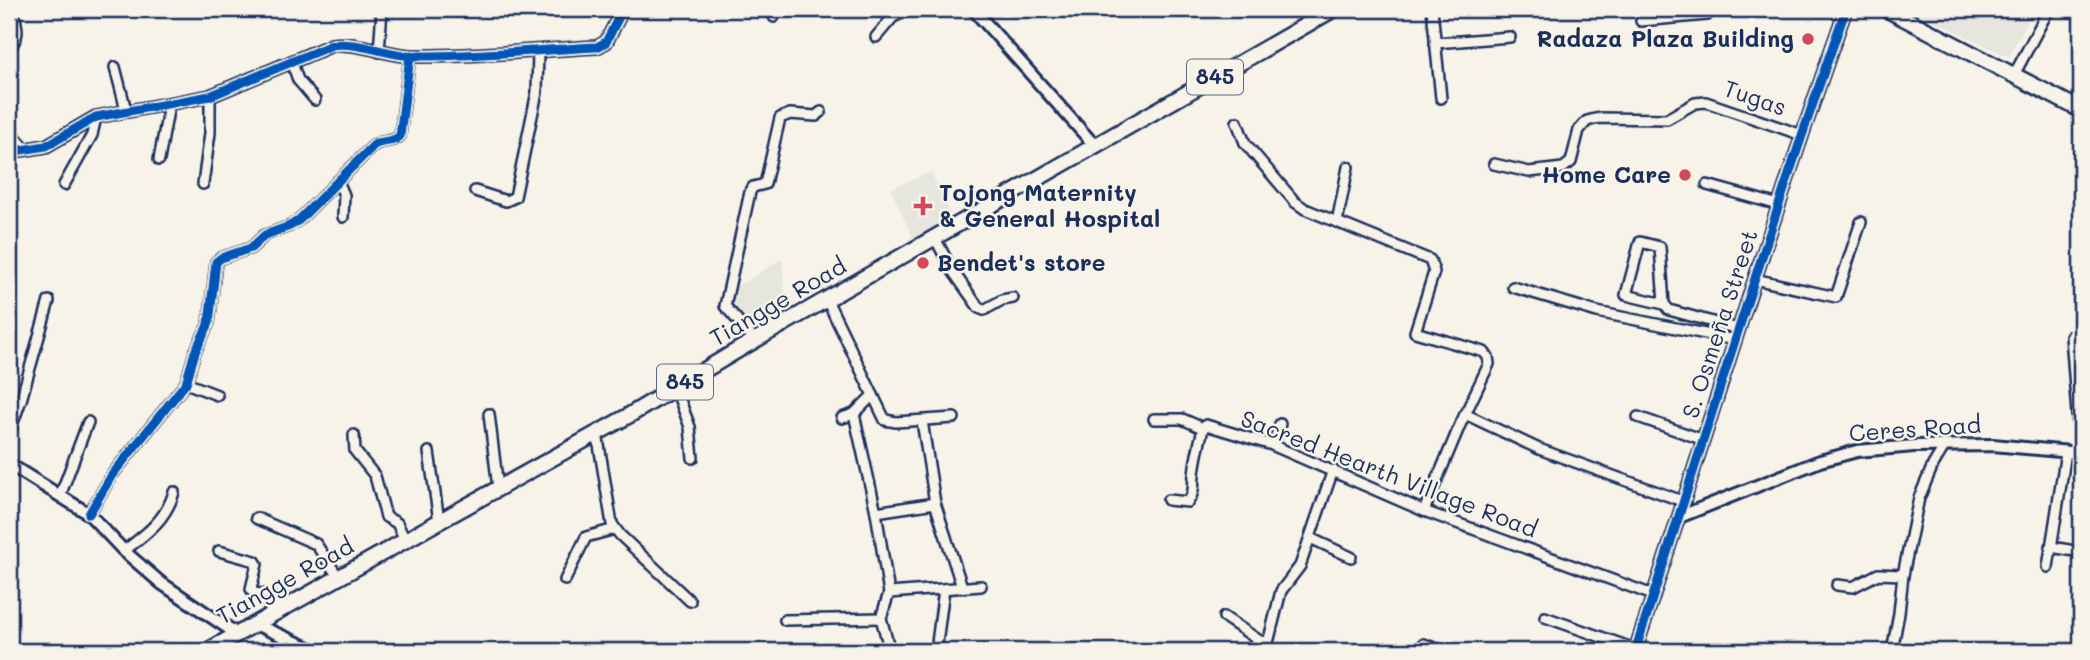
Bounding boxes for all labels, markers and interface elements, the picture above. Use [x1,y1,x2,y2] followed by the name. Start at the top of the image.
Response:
[1537,23,1794,53] place label: Radaza Plaza Building
[1800,31,1816,47] marker: Radaza Plaza Building
[1187,60,1243,94] road number: 845
[1720,72,1791,122] street label: Tugas
[1541,159,1671,189] place label: Home Care
[1677,167,1693,183] marker: Home Care
[939,177,1160,233] place label: Tojong Maternity & General Hospital
[913,196,933,216] marker: Tojong Maternity & General Hospital
[1674,226,1764,422] street label: S. Osmeña Street
[937,247,1105,277] place label: Bendet's store
[704,250,851,352] street label: Tiangge Road
[915,255,931,271] marker: Bendet's store
[657,364,713,400] road number: 845
[1237,403,1542,544] street label: Sacred Hearth Village Road
[1848,408,1982,448] street label: Ceres Road
[211,530,358,630] street label: Tiangge Road

